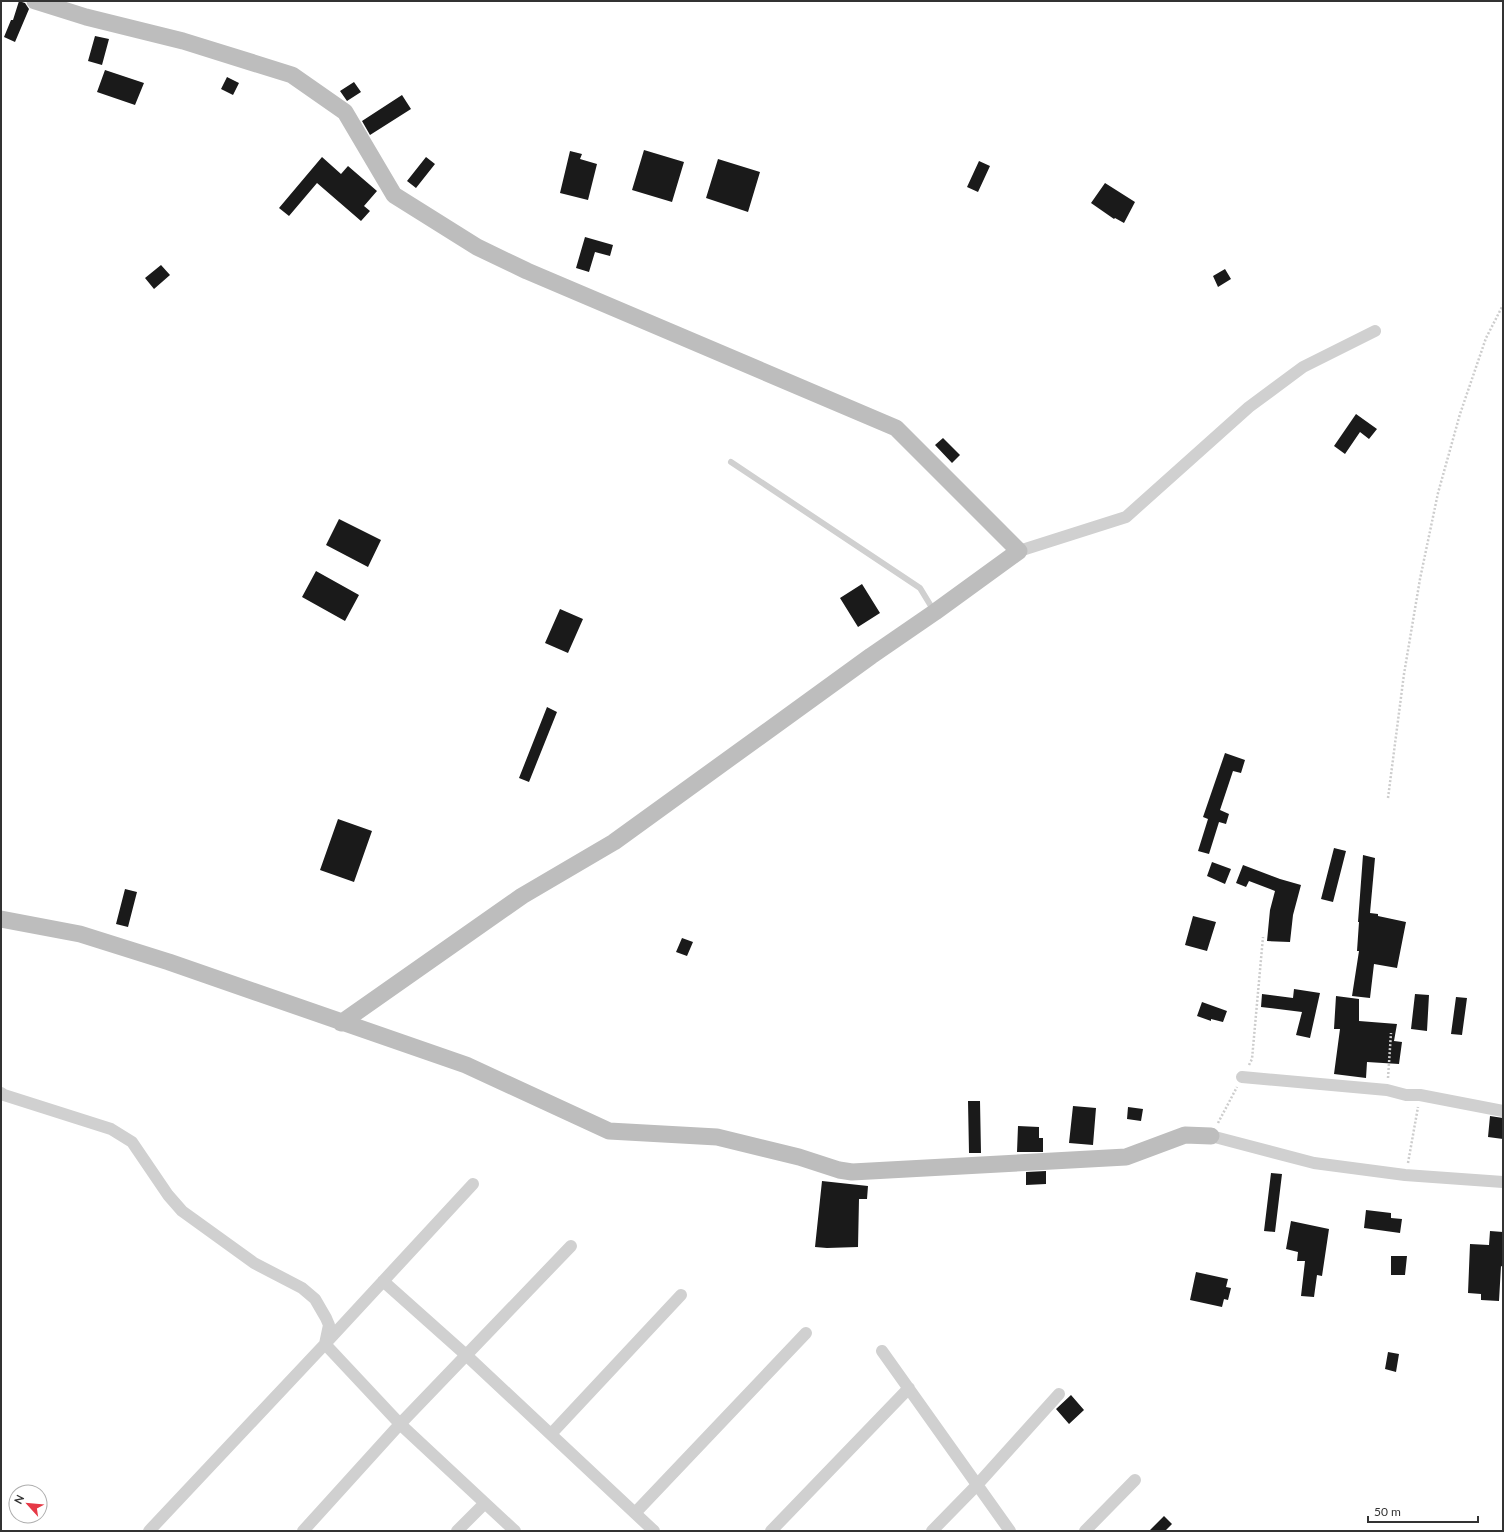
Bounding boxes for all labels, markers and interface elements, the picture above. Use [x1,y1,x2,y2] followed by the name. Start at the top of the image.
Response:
[8,1484,48,1524] north arrow
[11,1493,26,1506] text: N
[1368,1498,1478,1524] scale bar
[1374,1504,1401,1519] text: 50 m

